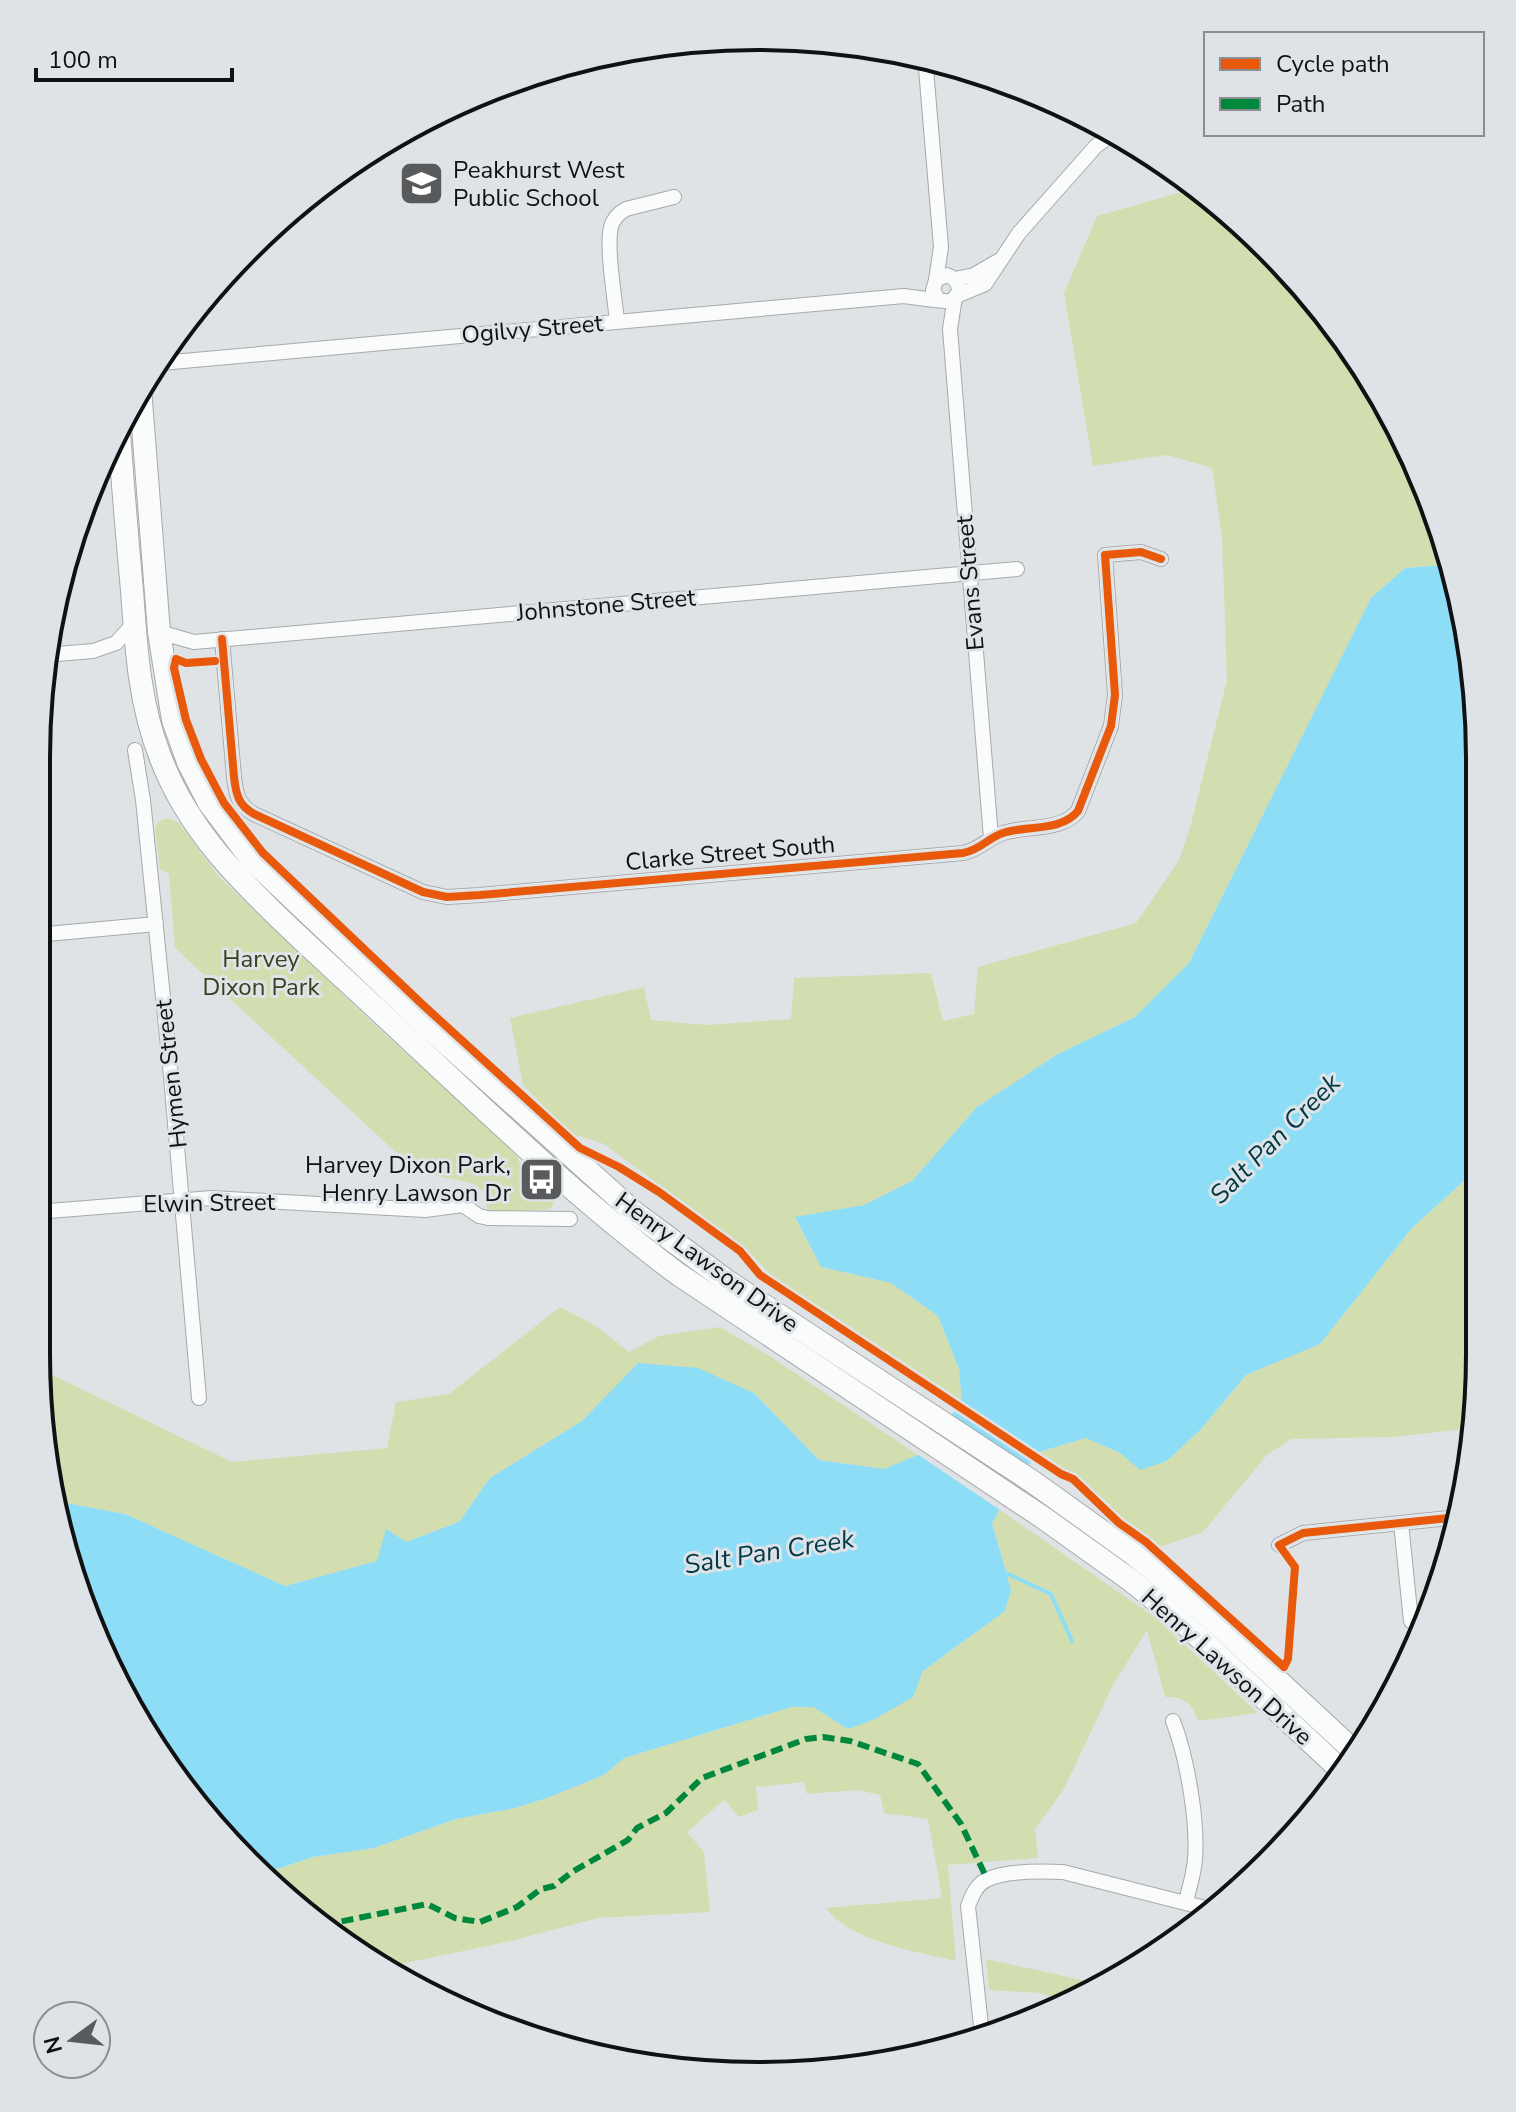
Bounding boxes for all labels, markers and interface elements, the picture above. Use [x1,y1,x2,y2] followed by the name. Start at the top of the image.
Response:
[36,32,232,82] scale bar
[1204,32,1484,136] legend
[48,44,118,76] text: 100 m
[1276,48,1390,80] text: Cycle path
[1276,88,1325,120] text: Path
[453,154,625,214] place label: Peakhurst West Public School
[398,160,446,208] school or university icon: Peakhurst West Public School
[460,307,605,351] street label: Ogilvy Street
[948,514,992,652] street label: Evans Street
[514,581,697,629] street label: Johnstone Street
[624,828,836,878] street label: Clarke Street South
[203,943,320,1003] park label: Harvey Dixon Park
[147,998,195,1150] street label: Hymen Street
[1202,1065,1349,1212] water label: Salt Pan Creek
[305,1149,511,1209] place label: Harvey Dixon Park, Henry Lawson Dr
[518,1155,566,1203] bus stop icon: Harvey Dixon Park, Henry Lawson Dr
[609,1184,805,1340] street label: Henry Lawson Drive
[143,1186,276,1220] street label: Elwin Street
[682,1521,857,1583] water label: Salt Pan Creek
[1135,1582,1319,1752] street label: Henry Lawson Drive
[32,2000,112,2080] north arrow
[37,2033,70,2057] text: N

